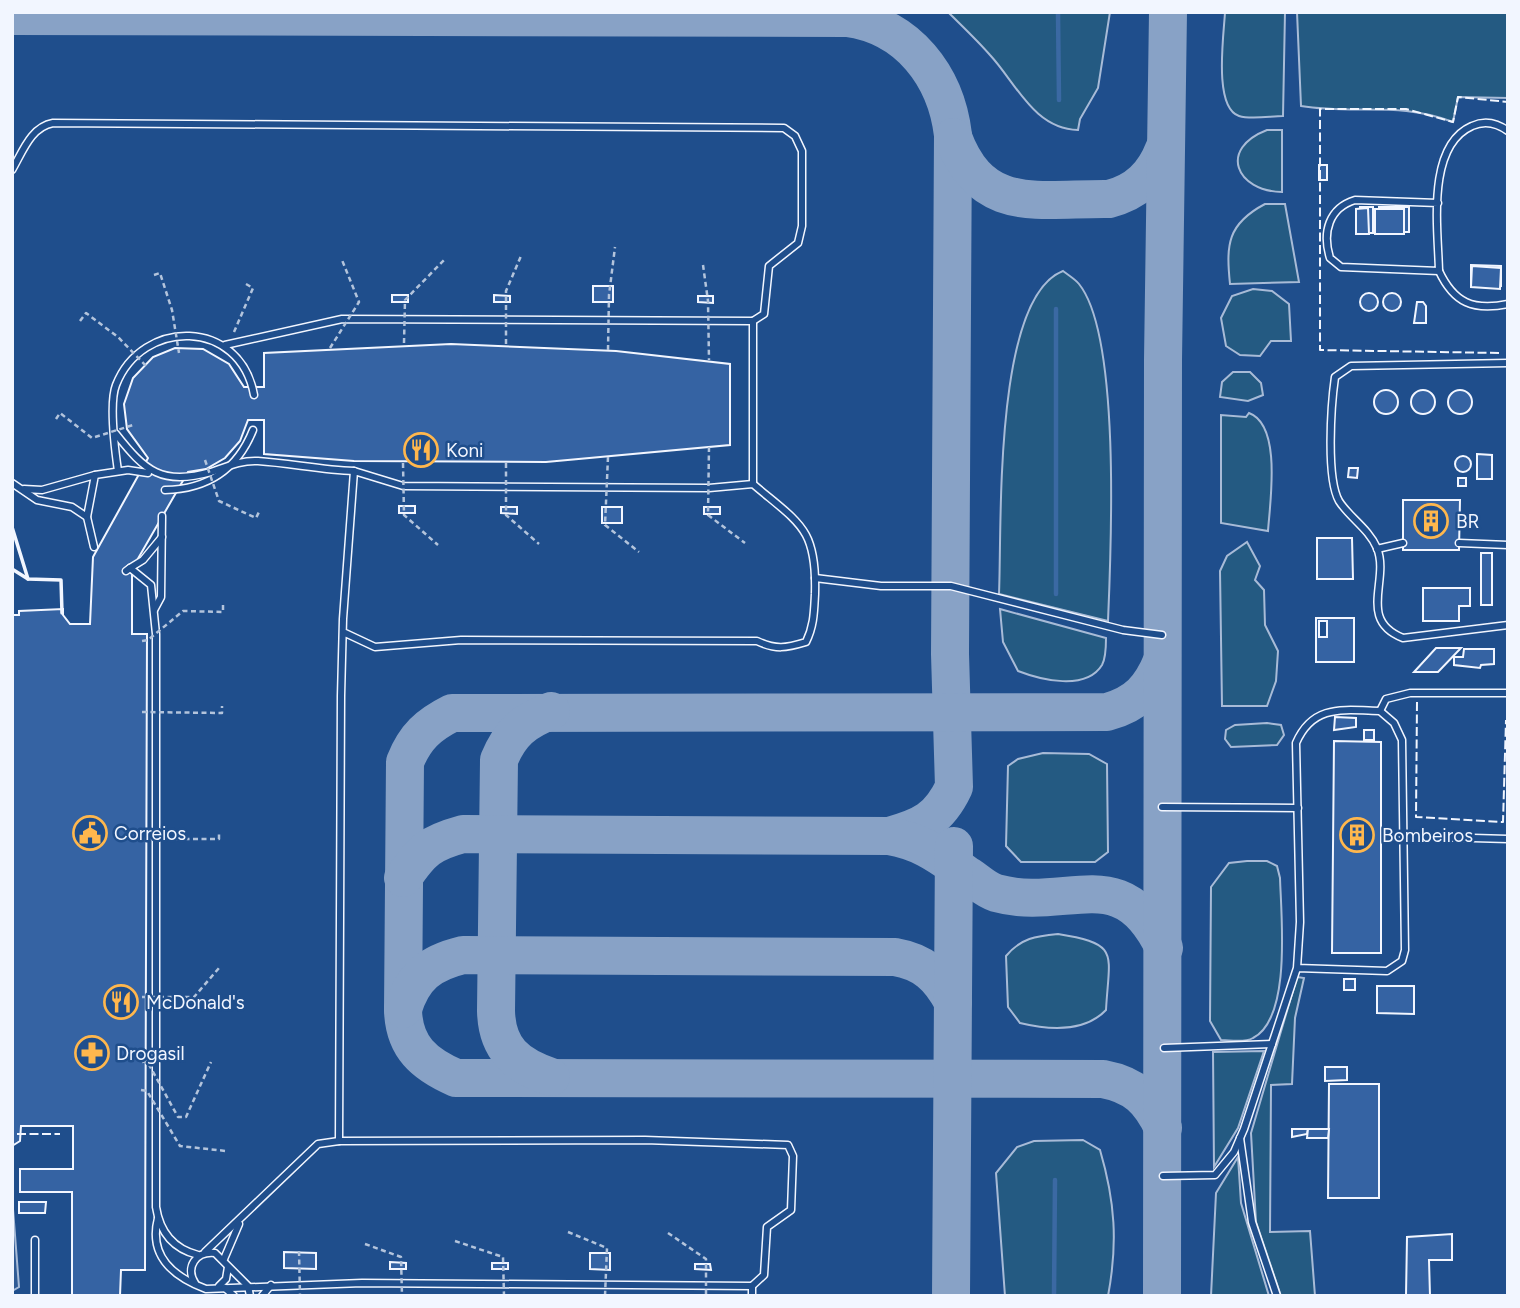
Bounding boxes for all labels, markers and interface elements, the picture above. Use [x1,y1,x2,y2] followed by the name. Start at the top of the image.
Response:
[402,431,440,469] restaurant icon: Koni
[446,439,483,462] place label: Koni
[1412,502,1450,540] building icon: BR
[1456,510,1480,533] place label: BR
[71,814,109,852] public building icon: Correios
[1338,816,1376,854] building icon: Bombeiros
[114,822,186,845] place label: Correios
[1382,824,1473,847] place label: Bombeiros
[102,983,140,1021] restaurant icon: McDonald's
[146,991,245,1014] place label: McDonald's
[73,1034,111,1072] pharmacy icon: Drogasil
[116,1042,185,1065] place label: Drogasil

